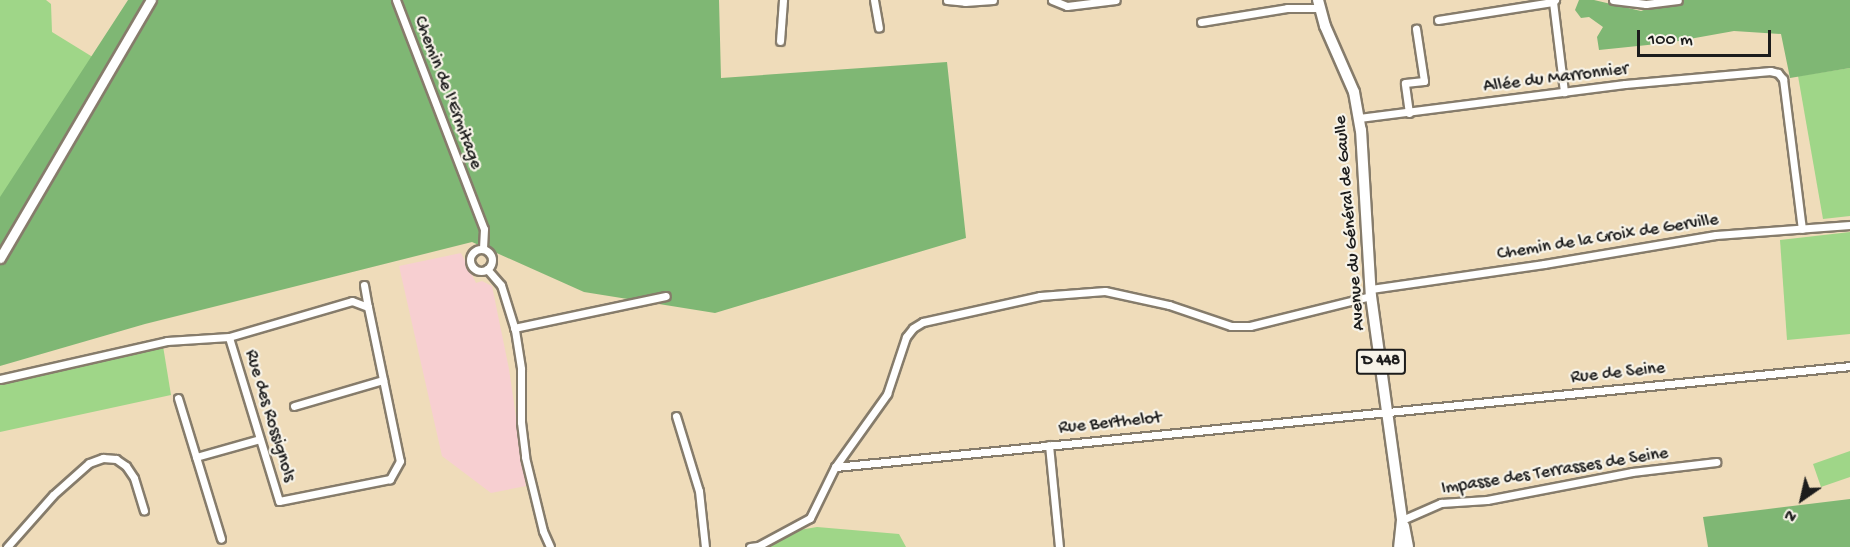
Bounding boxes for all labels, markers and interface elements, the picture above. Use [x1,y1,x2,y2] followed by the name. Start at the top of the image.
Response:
[408,14,486,172] street label: Chemin de l'Ermitage
[1640,18,1774,56] scale bar
[1648,30,1693,51] text: 100 m
[1482,59,1630,99] street label: Allée du Marronnier
[1331,115,1371,331] street label: Avenue du Général de Gaulle
[1496,210,1720,266] street label: Chemin de la Croix de Gerville
[239,347,299,485] street label: Rue des Rossignols
[1356,349,1406,375] road number: D 448
[1570,358,1666,390] street label: Rue de Seine
[1058,408,1162,440] street label: Rue Berthelot
[1440,443,1670,501] street label: Impasse des Terrasses de Seine
[1772,469,1832,529] north arrow
[1782,504,1801,525] text: N

